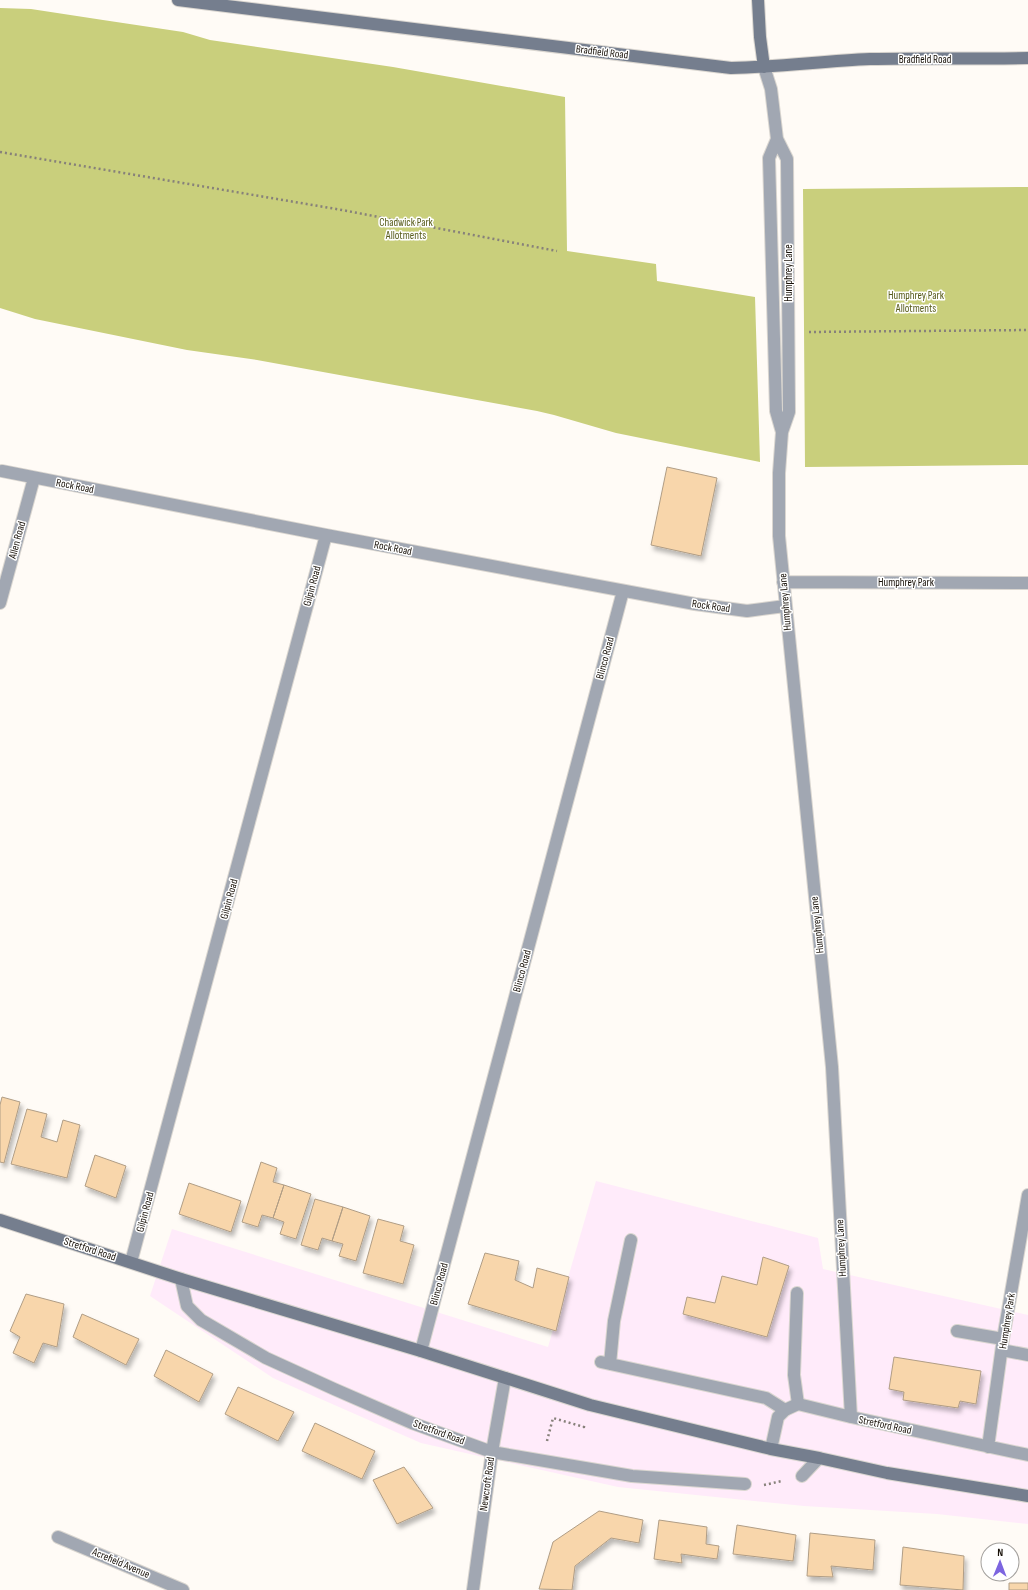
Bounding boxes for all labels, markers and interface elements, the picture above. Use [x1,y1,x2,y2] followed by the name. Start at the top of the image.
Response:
[575,42,629,62] street label: Bradfield Road
[899,53,952,66] street label: Bradfield Road
[379,216,434,242] park label: Chadwick Park Allotments
[782,244,795,302] street label: Humphrey Lane
[888,289,945,315] park label: Humphrey Park Allotments
[55,476,95,496] street label: Rock Road
[6,519,28,561] street label: Allen Road
[373,538,413,558] street label: Rock Road
[300,564,324,607] street label: Gilpin Road
[776,573,794,631] street label: Humphrey Lane
[878,576,935,589] street label: Humphrey Park
[691,597,731,615] street label: Rock Road
[593,635,617,680] street label: Blinco Road
[217,877,241,920] street label: Gilpin Road
[808,896,826,954] street label: Humphrey Lane
[510,948,534,993] street label: Blinco Road
[133,1190,157,1233] street label: Gilpin Road
[833,1219,849,1277] street label: Humphrey Lane
[62,1234,118,1264] street label: Stretford Road
[427,1261,451,1306] street label: Blinco Road
[996,1292,1018,1350] street label: Humphrey Park
[857,1413,913,1437] street label: Stretford Road
[411,1417,467,1447] street label: Stretford Road
[477,1456,497,1512] street label: Newcroft Road
[980,1542,1020,1582] north arrow
[89,1545,152,1581] street label: Acrefield Avenue
[997,1546,1003,1559] text: N

